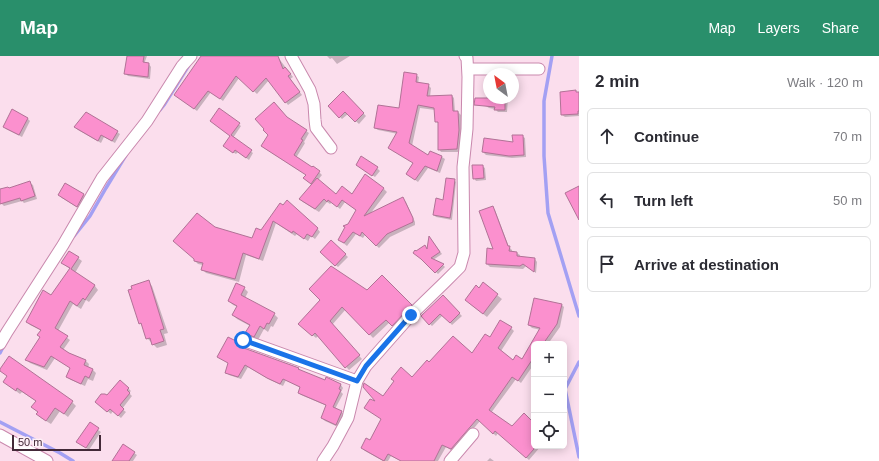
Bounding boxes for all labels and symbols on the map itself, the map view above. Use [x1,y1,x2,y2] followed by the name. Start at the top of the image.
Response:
[483,68,519,104] north arrow
[402,306,420,324] route end
[234,331,252,349] route start
[12,433,101,452] scale bar

